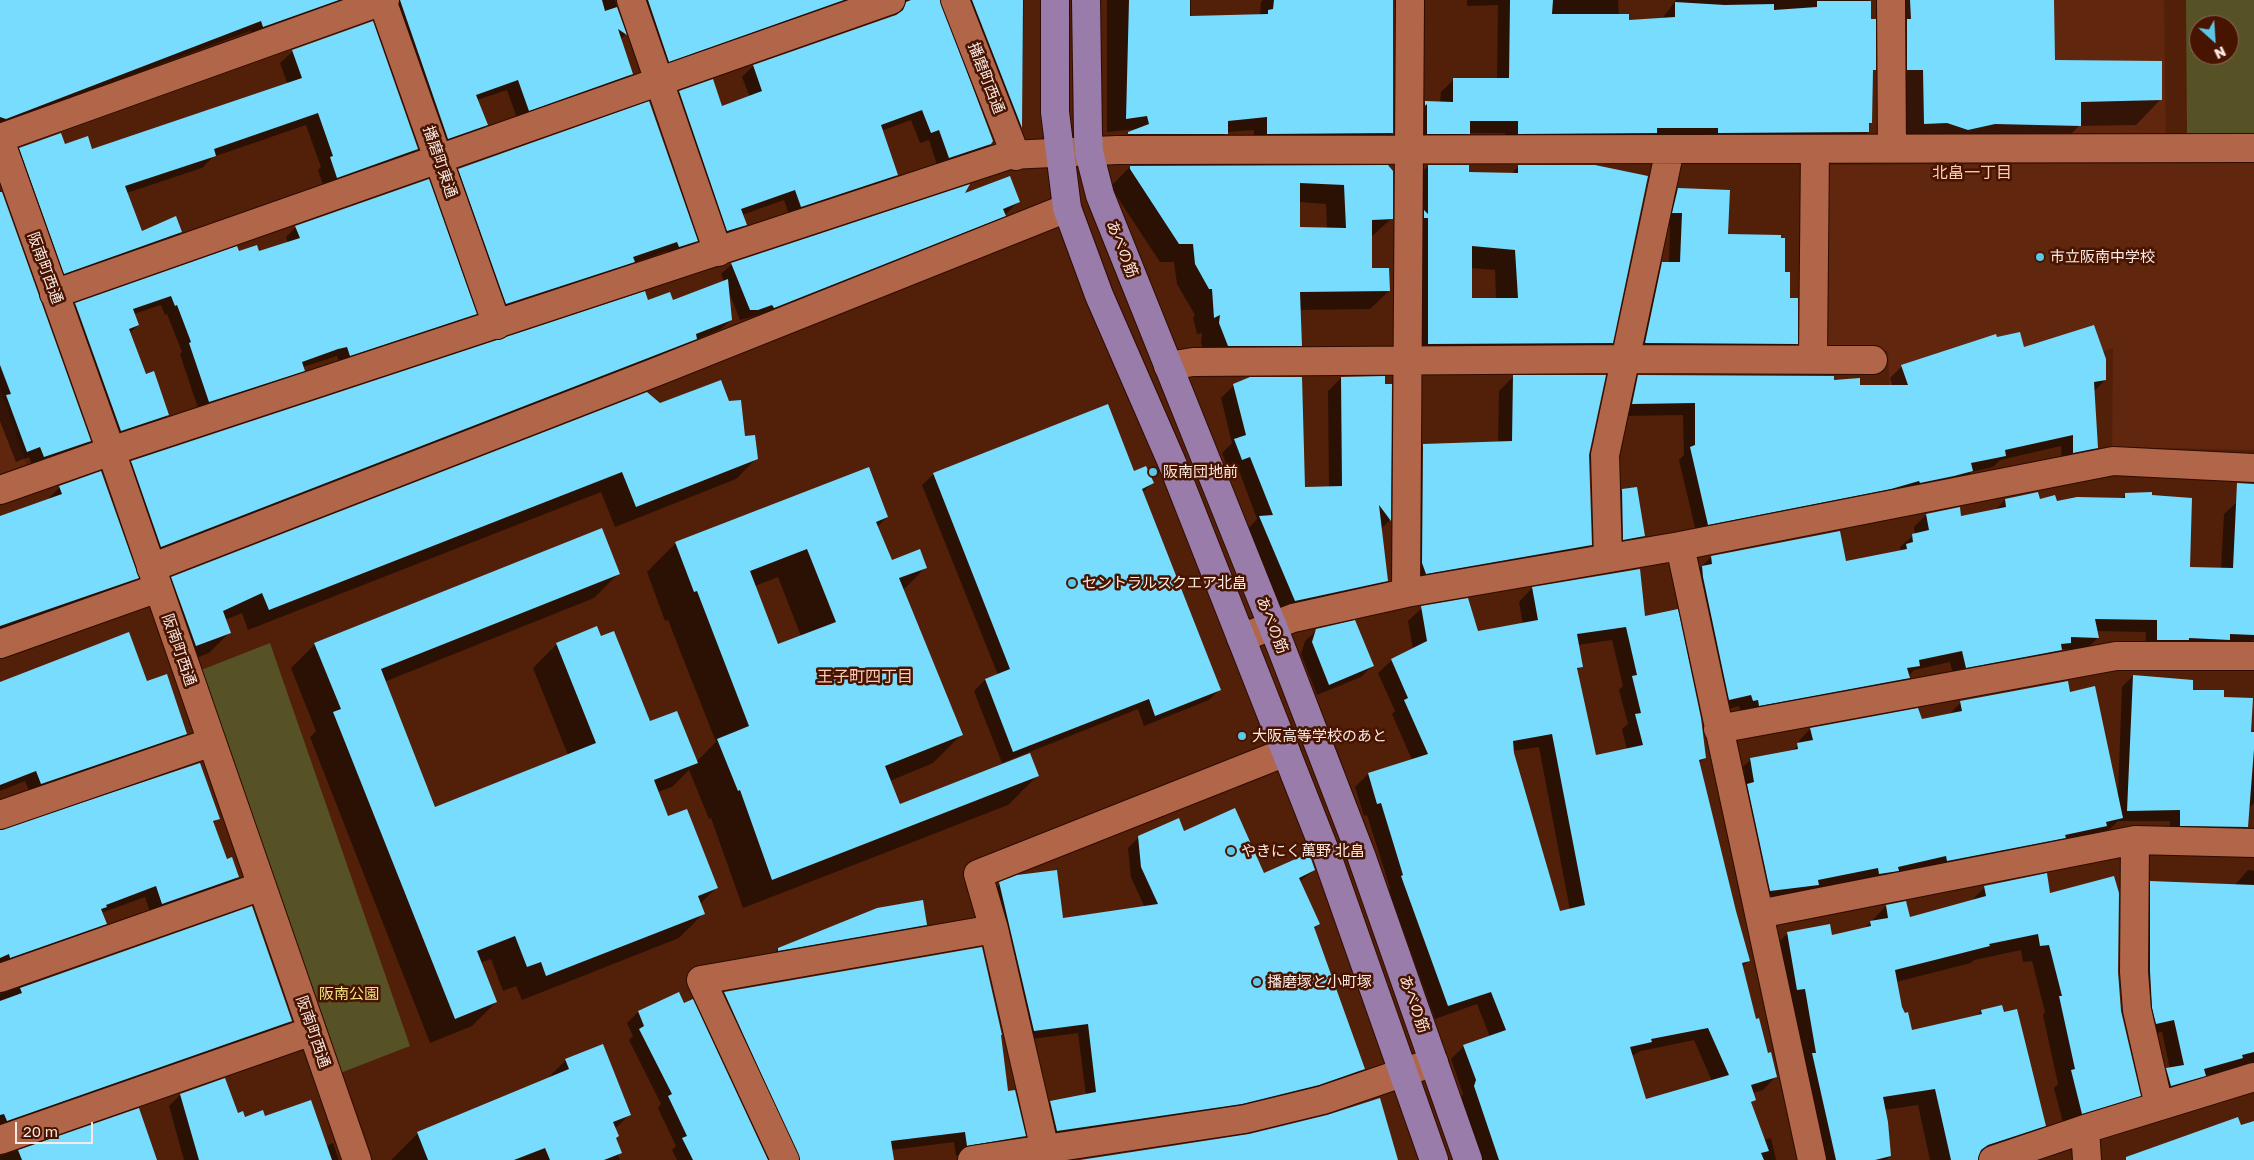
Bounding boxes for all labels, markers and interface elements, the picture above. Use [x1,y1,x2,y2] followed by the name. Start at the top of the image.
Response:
[2189,15,2239,65] north arrow
[964,40,1008,116] street label: 播磨町西通
[2212,43,2229,63] text: N
[419,124,461,200] street label: 播磨町東通
[1932,163,2012,183] district label: 北畠一丁目
[1102,218,1142,280] street label: あべの筋
[24,230,66,306] street label: 阪南町西通
[2050,248,2155,266] place label: 市立阪南中学校
[2034,251,2046,263] marker: 市立阪南中学校
[1163,463,1238,481] place label: 阪南団地前
[1147,466,1159,478] marker: 阪南団地前
[1082,574,1247,592] place label: セントラルスクエア北畠
[1066,577,1078,589] marker: セントラルスクエア北畠
[1252,594,1292,656] street label: あべの筋
[158,612,200,688] street label: 阪南町西通
[817,667,913,687] district label: 王子町四丁目
[1252,727,1387,745] place label: 大阪高等学校のあと
[1236,730,1248,742] marker: 大阪高等学校のあと
[1241,842,1365,860] place label: やきにく萬野 北畠
[1225,845,1237,857] marker: やきにく萬野 北畠
[1267,973,1372,991] place label: 播磨塚と小町塚
[1395,973,1433,1035] street label: あべの筋
[1251,976,1263,988] marker: 播磨塚と小町塚
[319,985,379,1003] park label: 阪南公園
[292,994,334,1070] street label: 阪南町西通
[18,1112,95,1144] scale bar
[23,1122,58,1140] text: 20 m

